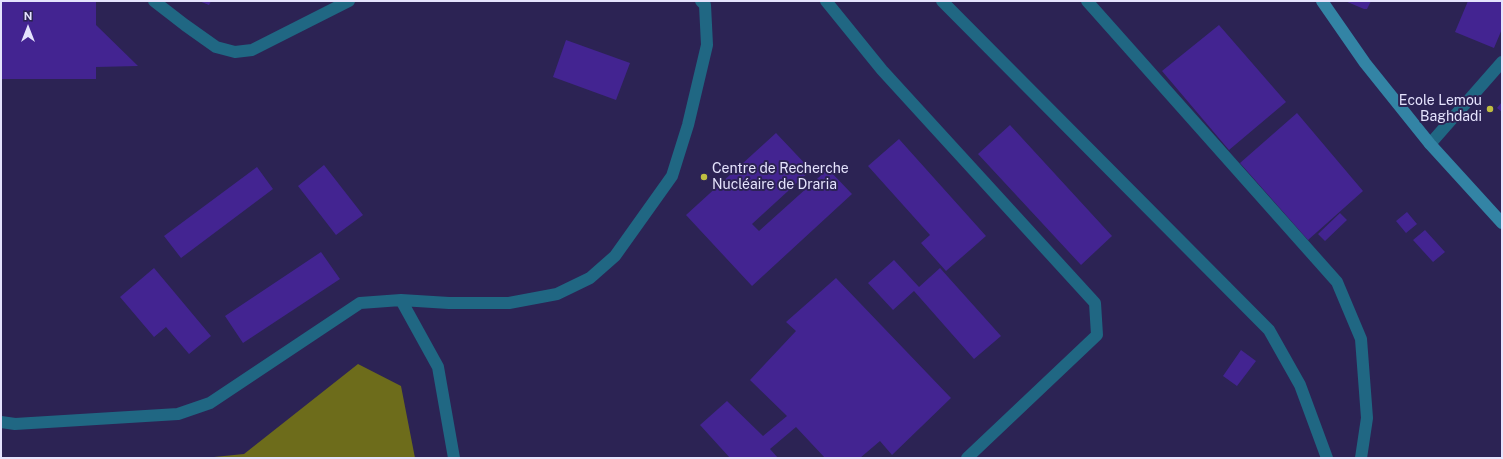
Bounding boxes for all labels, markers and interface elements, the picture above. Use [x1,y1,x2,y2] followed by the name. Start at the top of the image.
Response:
[8,8,48,48] north arrow
[24,10,32,22] text: N
[1399,93,1482,126] place label: Ecole Lemou Baghdadi
[1485,104,1495,114] marker: Ecole Lemou Baghdadi
[712,161,849,194] place label: Centre de Recherche Nucléaire de Draria
[699,172,709,182] marker: Centre de Recherche Nucléaire de Draria

